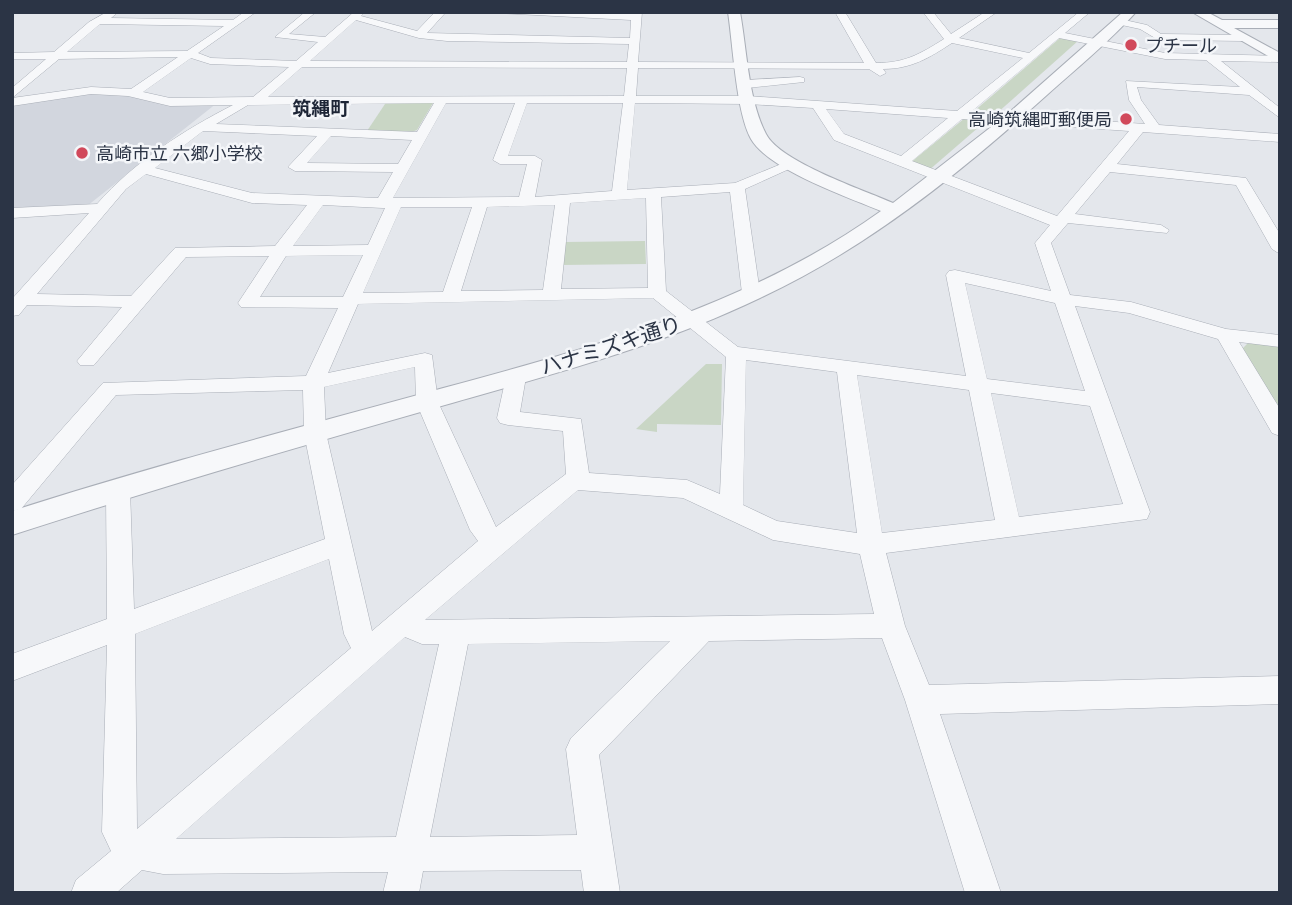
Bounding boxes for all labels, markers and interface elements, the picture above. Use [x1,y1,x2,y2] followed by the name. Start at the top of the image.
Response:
[1145,35,1217,56] place label: プチール
[1123,37,1139,53] marker: プチール
[292,97,350,120] district label: 筑縄町
[968,109,1112,130] place label: 高崎筑縄町郵便局
[1118,111,1134,127] marker: 高崎筑縄町郵便局
[96,143,262,164] place label: 高崎市立 六郷小学校
[74,145,90,161] marker: 高崎市立 六郷小学校
[537,312,685,380] street label: ハナミズキ通り

